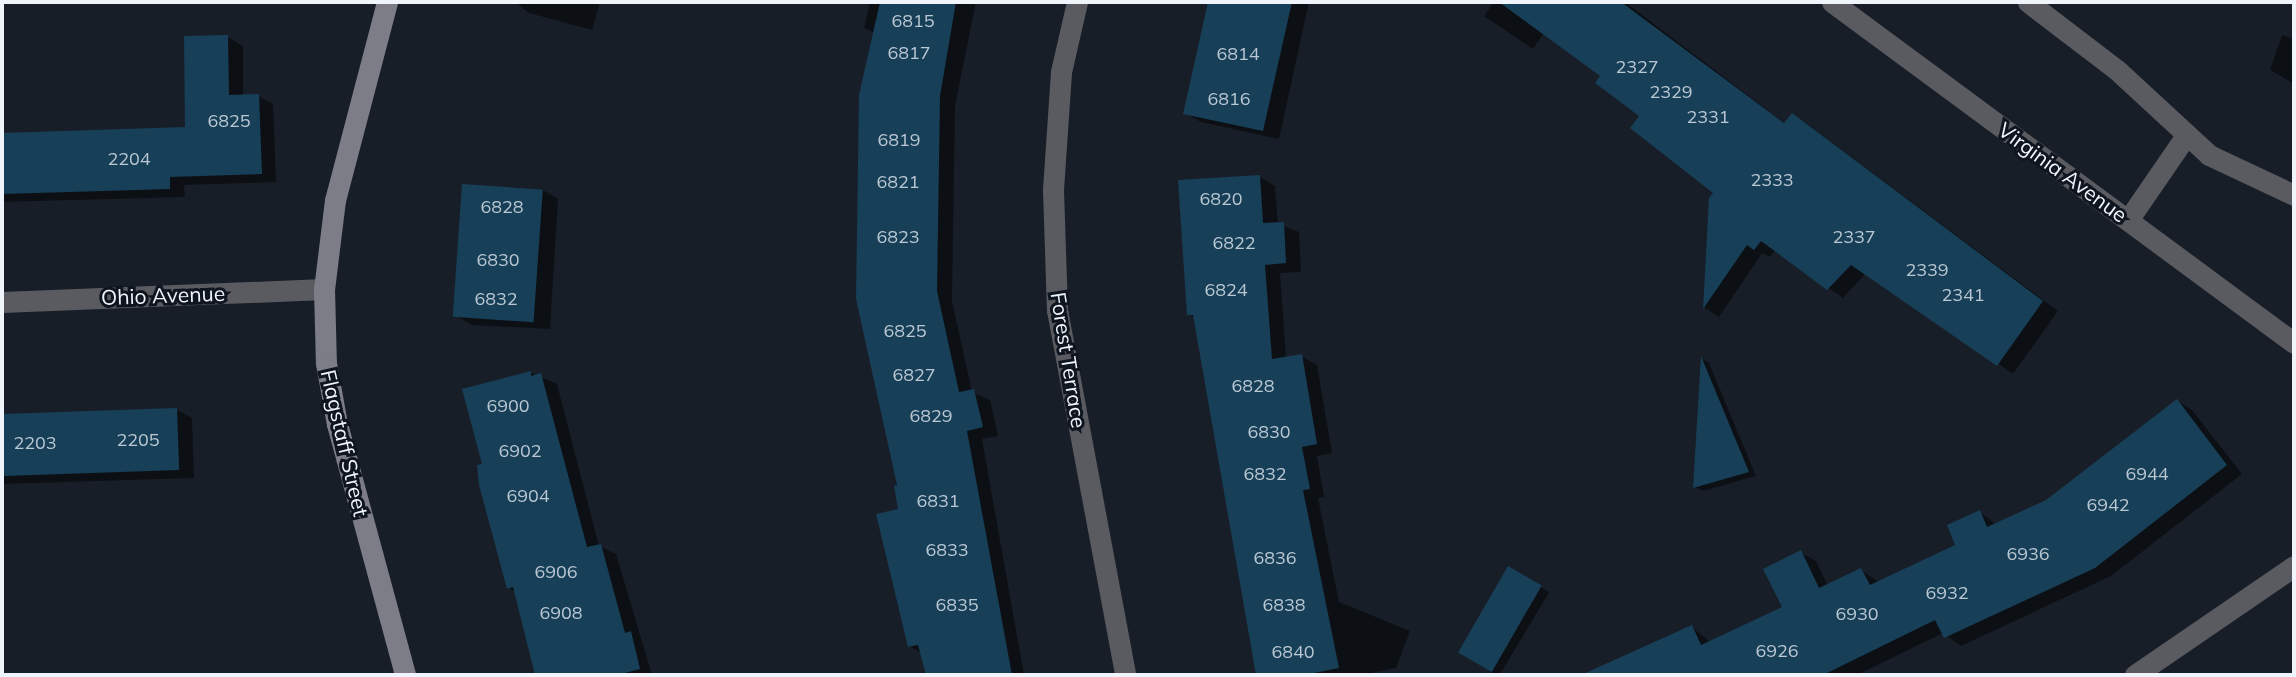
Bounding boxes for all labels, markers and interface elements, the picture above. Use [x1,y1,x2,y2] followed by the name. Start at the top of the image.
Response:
[891,10,935,32] house number: 6815
[887,42,931,64] house number: 6817
[1216,43,1260,65] house number: 6814
[1615,56,1659,78] house number: 2327
[1649,81,1693,103] house number: 2329
[1207,88,1251,110] house number: 6816
[1686,106,1730,128] house number: 2331
[207,110,251,132] house number: 6825
[1994,117,2132,227] street label: Virginia Avenue
[877,129,921,151] house number: 6819
[107,148,151,170] house number: 2204
[1750,169,1794,191] house number: 2333
[876,171,920,193] house number: 6821
[1199,188,1243,210] house number: 6820
[480,196,524,218] house number: 6828
[876,226,920,248] house number: 6823
[1832,226,1876,248] house number: 2337
[1212,232,1256,254] house number: 6822
[476,249,520,271] house number: 6830
[1905,259,1949,281] house number: 2339
[1204,279,1248,301] house number: 6824
[101,280,225,310] street label: Ohio Avenue
[1941,284,1985,306] house number: 2341
[474,288,518,310] house number: 6832
[1046,290,1092,430] street label: Forest Terrace
[883,320,927,342] house number: 6825
[892,364,936,386] house number: 6827
[316,367,374,519] street label: Flagstaff Street
[1231,375,1275,397] house number: 6828
[486,395,530,417] house number: 6900
[909,405,953,427] house number: 6829
[1247,421,1291,443] house number: 6830
[116,429,160,451] house number: 2205
[13,432,57,454] house number: 2203
[498,440,542,462] house number: 6902
[1243,463,1287,485] house number: 6832
[2125,463,2169,485] house number: 6944
[506,485,550,507] house number: 6904
[916,490,960,512] house number: 6831
[2086,494,2130,516] house number: 6942
[925,539,969,561] house number: 6833
[2006,543,2050,565] house number: 6936
[1253,547,1297,569] house number: 6836
[534,561,578,583] house number: 6906
[1925,582,1969,604] house number: 6932
[935,594,979,616] house number: 6835
[1262,594,1306,616] house number: 6838
[539,602,583,624] house number: 6908
[1835,603,1879,625] house number: 6930
[1755,640,1799,662] house number: 6926
[1271,641,1315,663] house number: 6840

